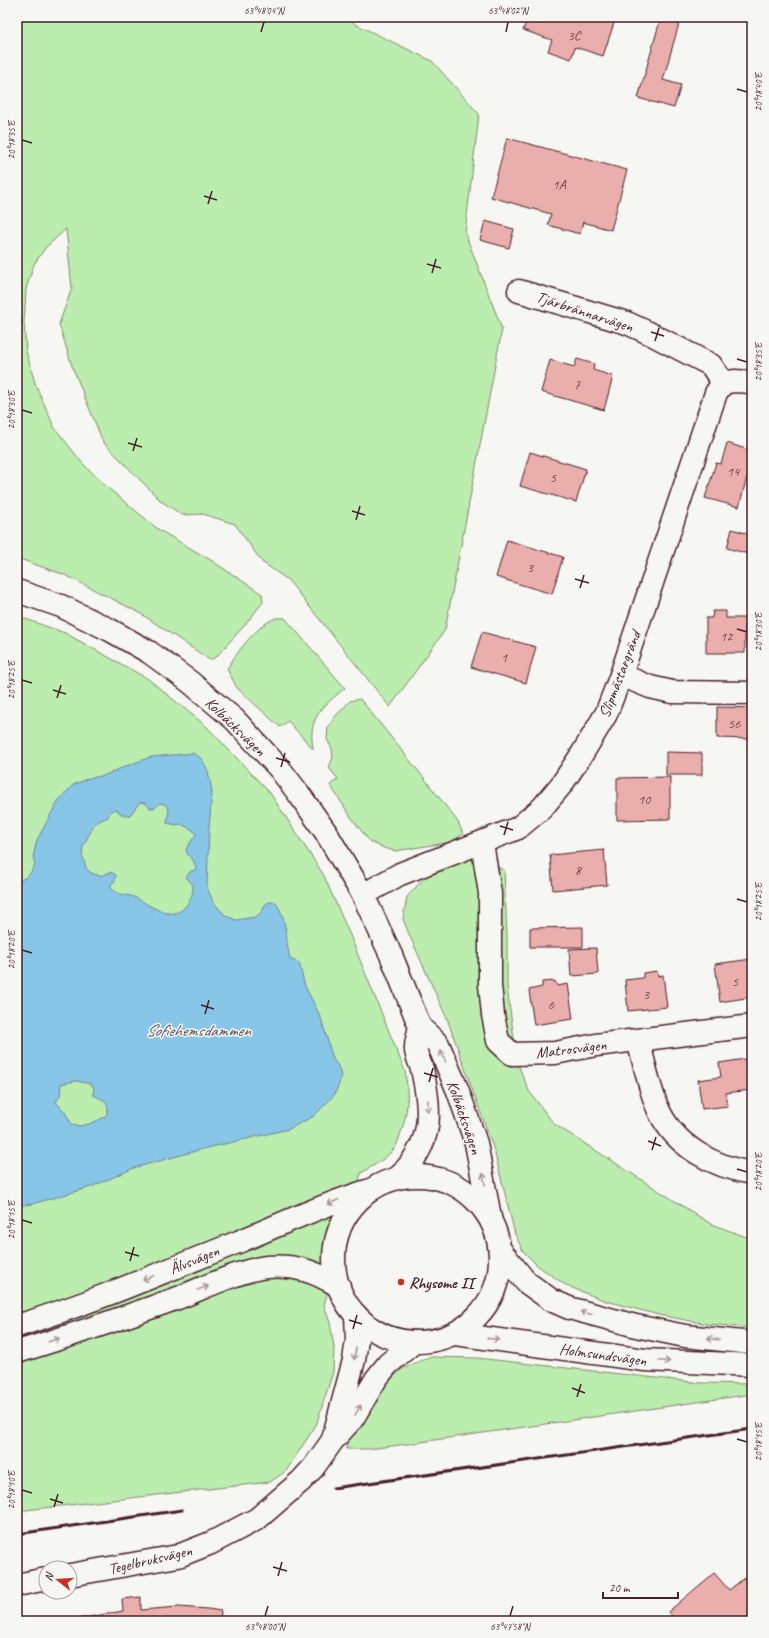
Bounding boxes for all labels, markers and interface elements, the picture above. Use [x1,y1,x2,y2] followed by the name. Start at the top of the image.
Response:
[244,4,286,17] text: 63°48'04"N
[488,4,530,17] text: 63°48'02"N
[568,27,582,44] house number: 3C
[752,71,765,111] text: 20°18'40"E
[5,119,18,159] text: 20°18'35"E
[552,176,567,193] house number: 1A
[534,287,637,337] street label: Tjärbrännarvägen
[752,341,765,381] text: 20°18'35"E
[574,376,581,393] house number: 7
[5,389,18,429] text: 20°18'30"E
[727,463,741,480] house number: 14
[550,469,557,486] house number: 5
[527,559,535,576] house number: 3
[752,611,765,651] text: 20°18'30"E
[594,626,647,721] street label: Slipmästargränd
[720,628,734,645] house number: 12
[501,649,508,666] house number: 1
[5,659,18,699] text: 20°18'25"E
[201,693,270,761] street label: Kolbäcksvägen
[728,715,741,732] house number: 56
[638,791,652,808] house number: 10
[575,862,583,879] house number: 8
[752,881,765,921] text: 20°18'25"E
[5,929,18,969] text: 20°18'20"E
[732,973,739,990] house number: 5
[643,986,651,1003] house number: 3
[548,996,555,1013] house number: 6
[146,1020,251,1041] water label: Sofiehemsdammen
[535,1035,608,1063] street label: Matrosvägen
[438,1050,446,1062] one-way arrow
[442,1078,486,1158] street label: Kolbäcksvägen
[424,1099,432,1112] one-way arrow
[752,1151,765,1191] text: 20°18'20"E
[479,1173,487,1186] one-way arrow
[5,1199,18,1239] text: 20°18'15"E
[327,1199,339,1206] one-way arrow
[167,1241,223,1279] street label: Älvsvägen
[409,1273,477,1293] place label: Rhysome II
[142,1275,154,1282] one-way arrow
[396,1277,406,1287] marker: Rhysome II
[197,1284,209,1292] one-way arrow
[580,1308,593,1316] one-way arrow
[486,1335,499,1343] one-way arrow
[707,1335,720,1343] one-way arrow
[48,1336,60,1344] one-way arrow
[558,1339,649,1371] street label: Holmsundsvägen
[351,1347,359,1360] one-way arrow
[657,1358,670,1365] one-way arrow
[354,1404,362,1416] one-way arrow
[752,1421,765,1461] text: 20°18'15"E
[5,1469,18,1509] text: 20°18'10"E
[107,1540,195,1579] street label: Tegelbruksvägen
[38,1560,78,1600] north arrow
[41,1570,57,1582] text: N
[603,1574,678,1600] scale bar
[609,1580,631,1596] text: 20 m
[245,1620,287,1633] text: 63°48'00"N
[490,1620,532,1633] text: 63°47'58"N

